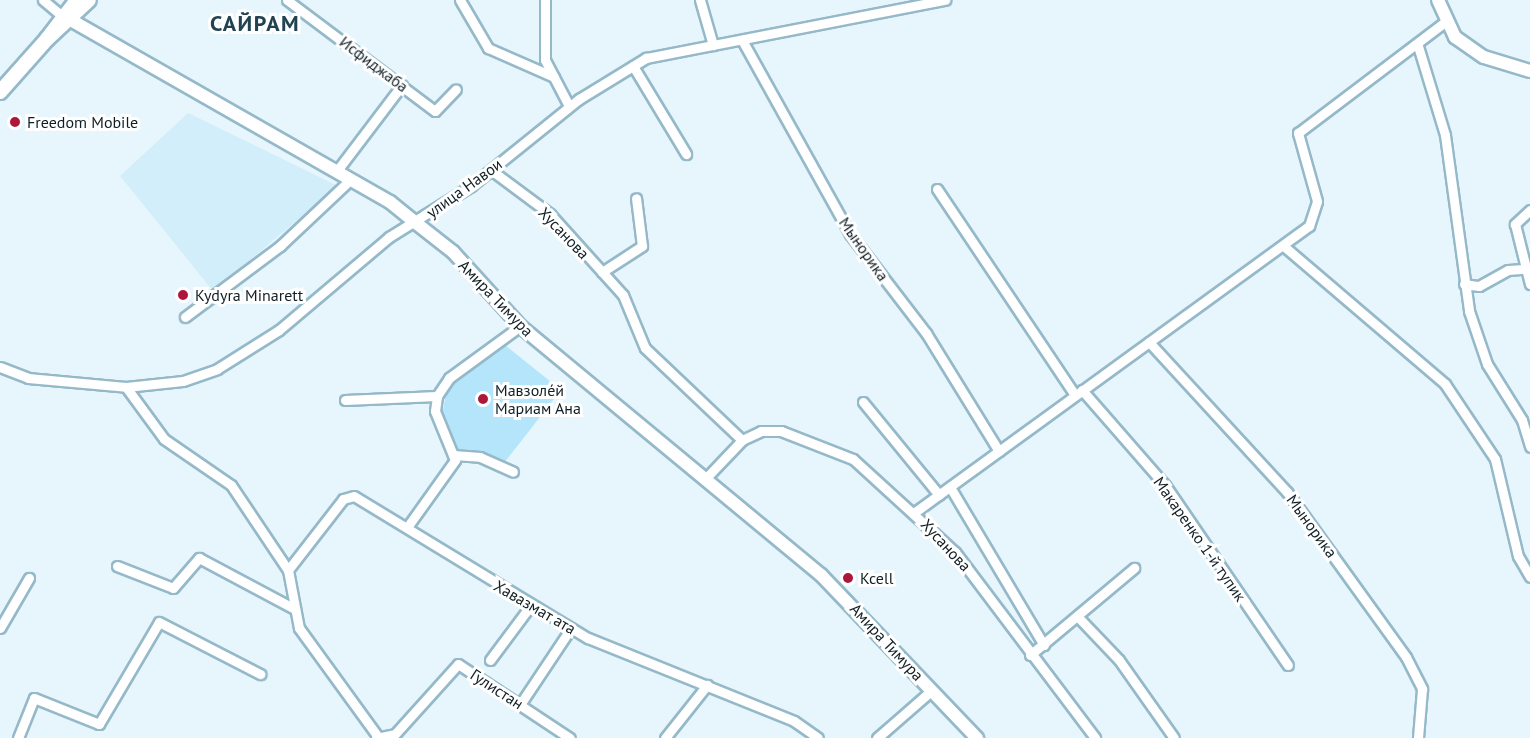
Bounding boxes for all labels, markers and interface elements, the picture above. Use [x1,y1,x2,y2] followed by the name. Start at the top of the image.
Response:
[210,11,300,37] district label: САЙРАМ
[336,32,412,96] street label: Исфиджаба
[27,112,138,132] place label: Freedom Mobile
[8,115,22,129] marker: Freedom Mobile
[422,154,506,222] street label: улица Навои
[535,203,593,263] street label: Хусанова
[835,213,893,285] street label: Мынорика
[455,256,537,340] street label: Амира Тимура
[195,285,303,305] place label: Kydyra Minarett
[176,288,190,302] marker: Kydyra Minarett
[495,380,581,418] place label: Мавзоле́й Мариам Ана
[476,392,490,406] marker: Мавзоле́й Мариам Ана
[1150,473,1250,605] street label: Макаренко 1-й тупик
[1283,491,1341,561] street label: Мынорика
[917,515,975,575] street label: Хусанова
[860,568,893,588] place label: Kcell
[841,571,855,585] marker: Kcell
[490,576,580,638] street label: Хавазмат ата
[846,599,928,685] street label: Амира Тимура
[467,665,527,713] street label: Гулистан

